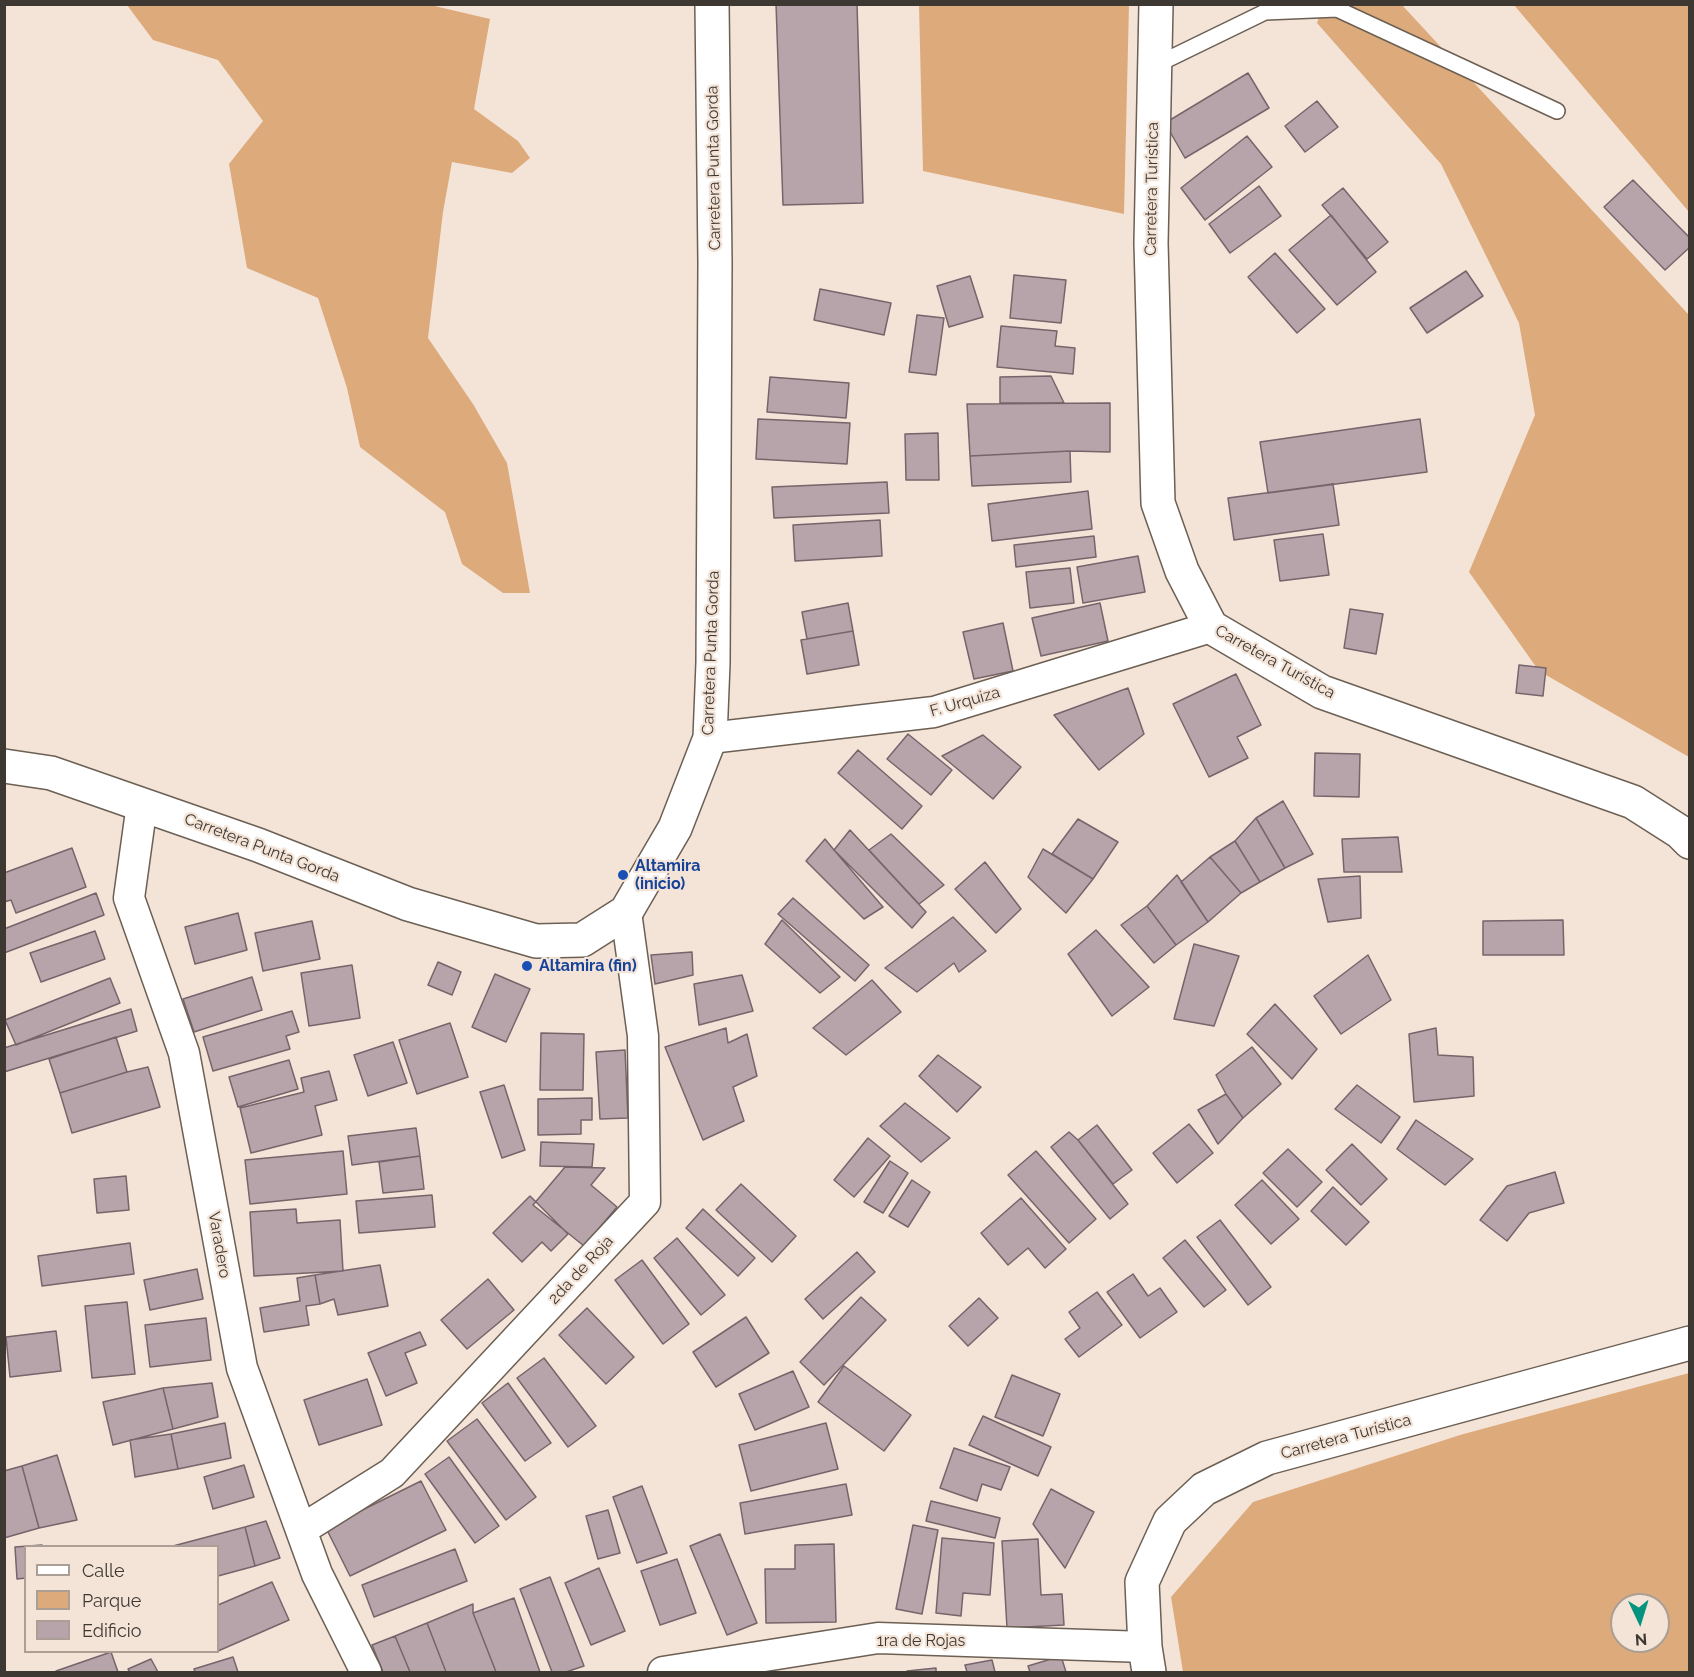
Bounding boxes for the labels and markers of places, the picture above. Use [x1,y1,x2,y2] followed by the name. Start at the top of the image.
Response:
[635,856,700,894] place label: Altamira (inicio)
[616,868,630,882] marker: Altamira (inicio)
[539,956,637,976] place label: Altamira (fin)
[520,959,534,973] marker: Altamira (fin)

